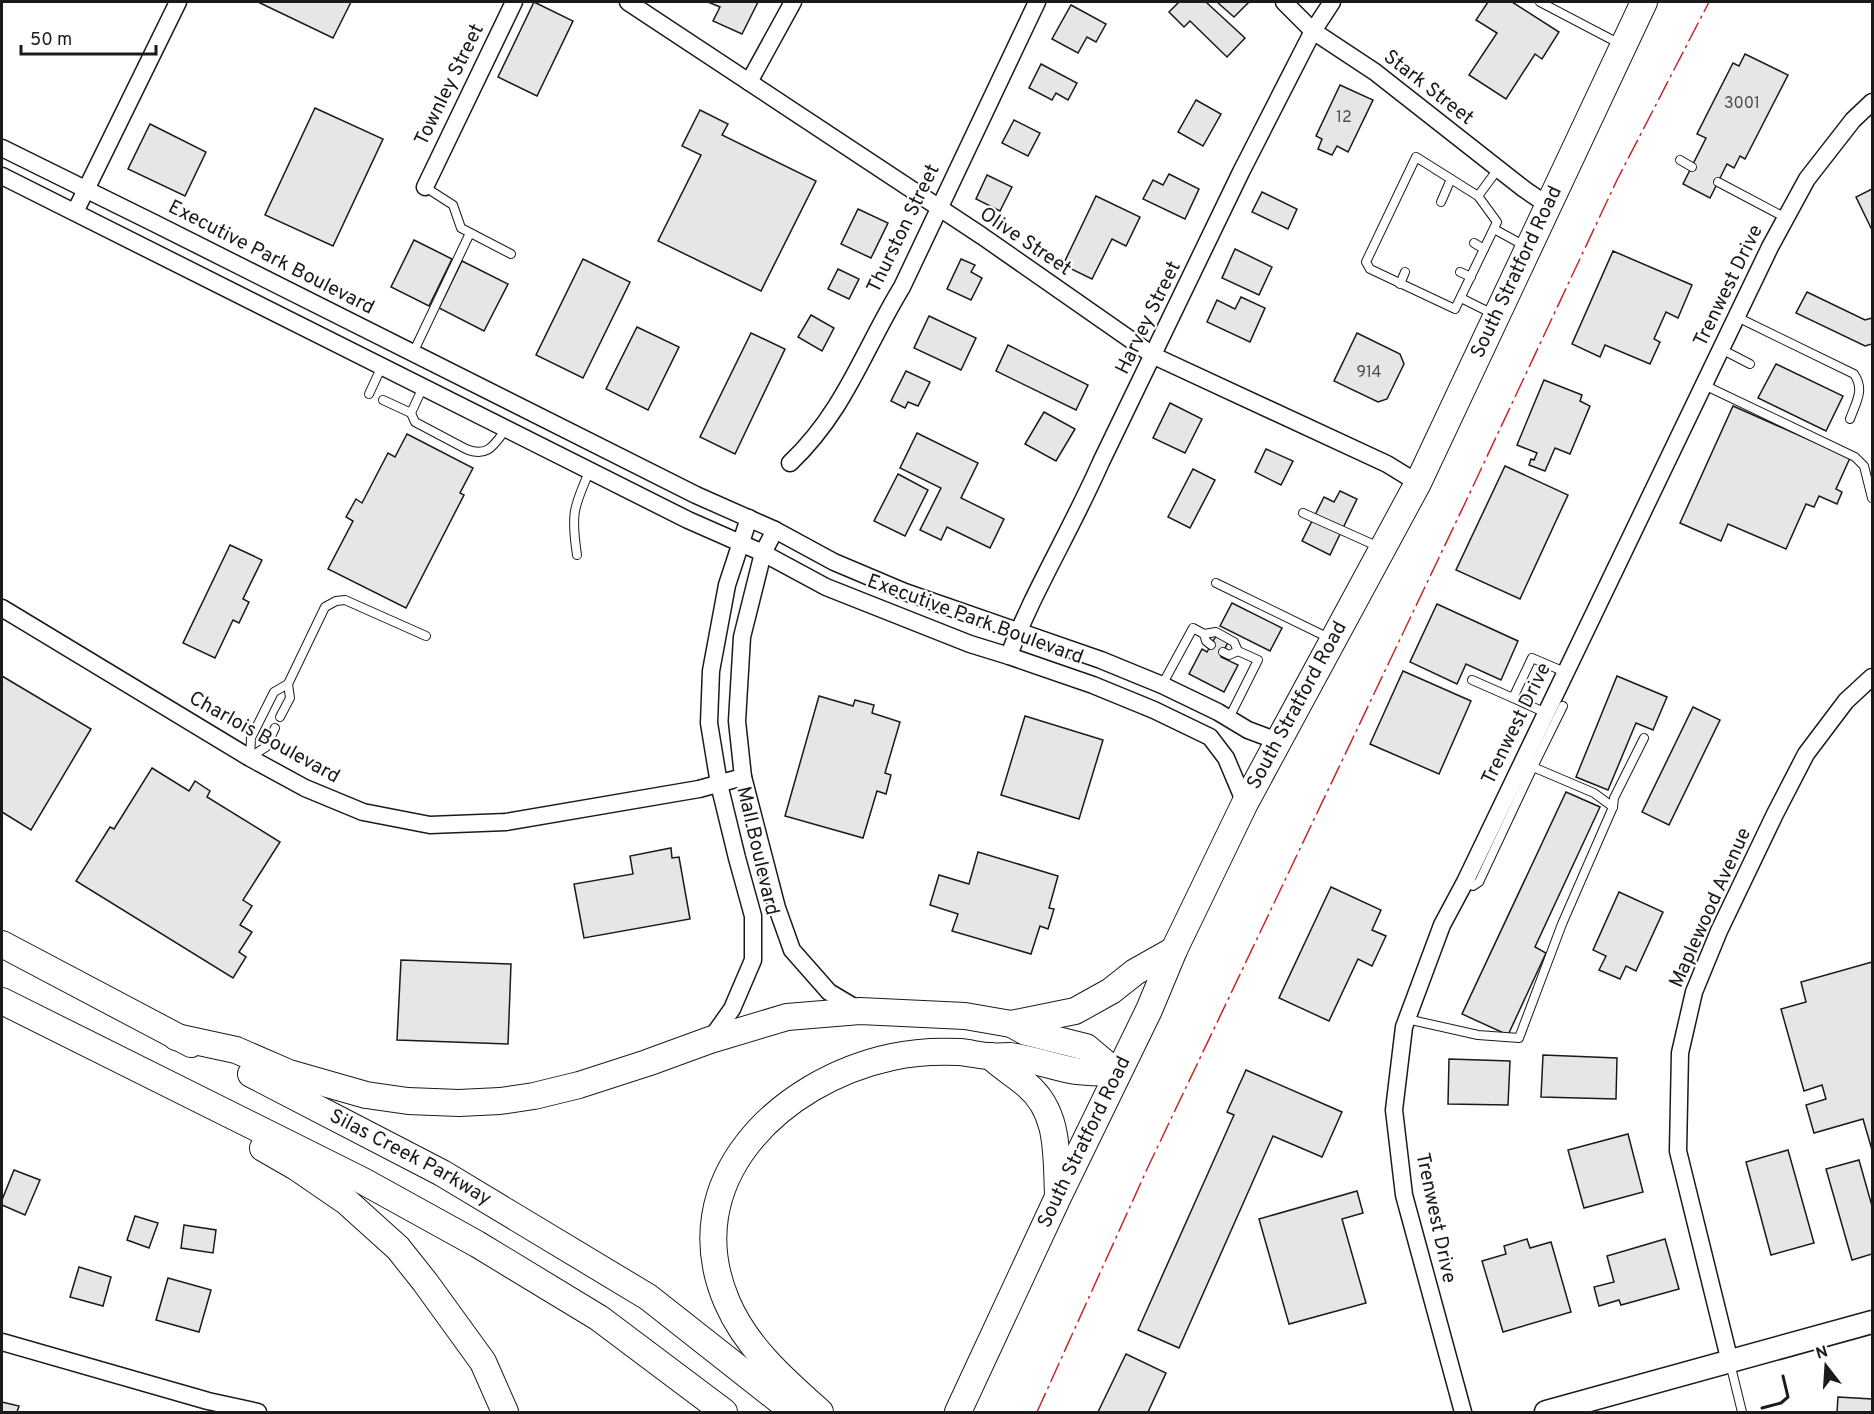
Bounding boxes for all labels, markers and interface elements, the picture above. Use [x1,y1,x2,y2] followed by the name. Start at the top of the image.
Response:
[21,18,156,56] scale bar
[409,20,491,150] street label: Townley Street
[30,29,72,52] text: 50 m
[1377,45,1479,131] street label: Stark Street
[1724,94,1760,114] house number: 3001
[1336,108,1352,128] house number: 12
[862,160,946,298] street label: Thurston Street
[1465,182,1569,363] street label: South Stratford Road
[163,195,379,321] street label: Executive Park Boulevard
[974,202,1076,282] street label: Olive Street
[1688,221,1770,351] street label: Trenwest Drive
[1110,257,1188,379] street label: Harvey Street
[1356,363,1382,383] house number: 914
[863,569,1087,671] street label: Executive Park Boulevard
[1242,617,1354,794] street label: South Stratford Road
[1476,659,1558,789] street label: Trenwest Drive
[184,686,344,790] street label: Charlois Boulevard
[730,784,784,918] street label: Mall Boulevard
[1664,824,1758,992] street label: Maplewood Avenue
[1032,1052,1137,1232] street label: South Stratford Road
[325,1104,496,1213] street label: Silas Creek Parkway
[1408,1150,1462,1286] street label: Trenwest Drive
[1796,1336,1856,1396] north arrow
[1814,1342,1831,1365] text: N

